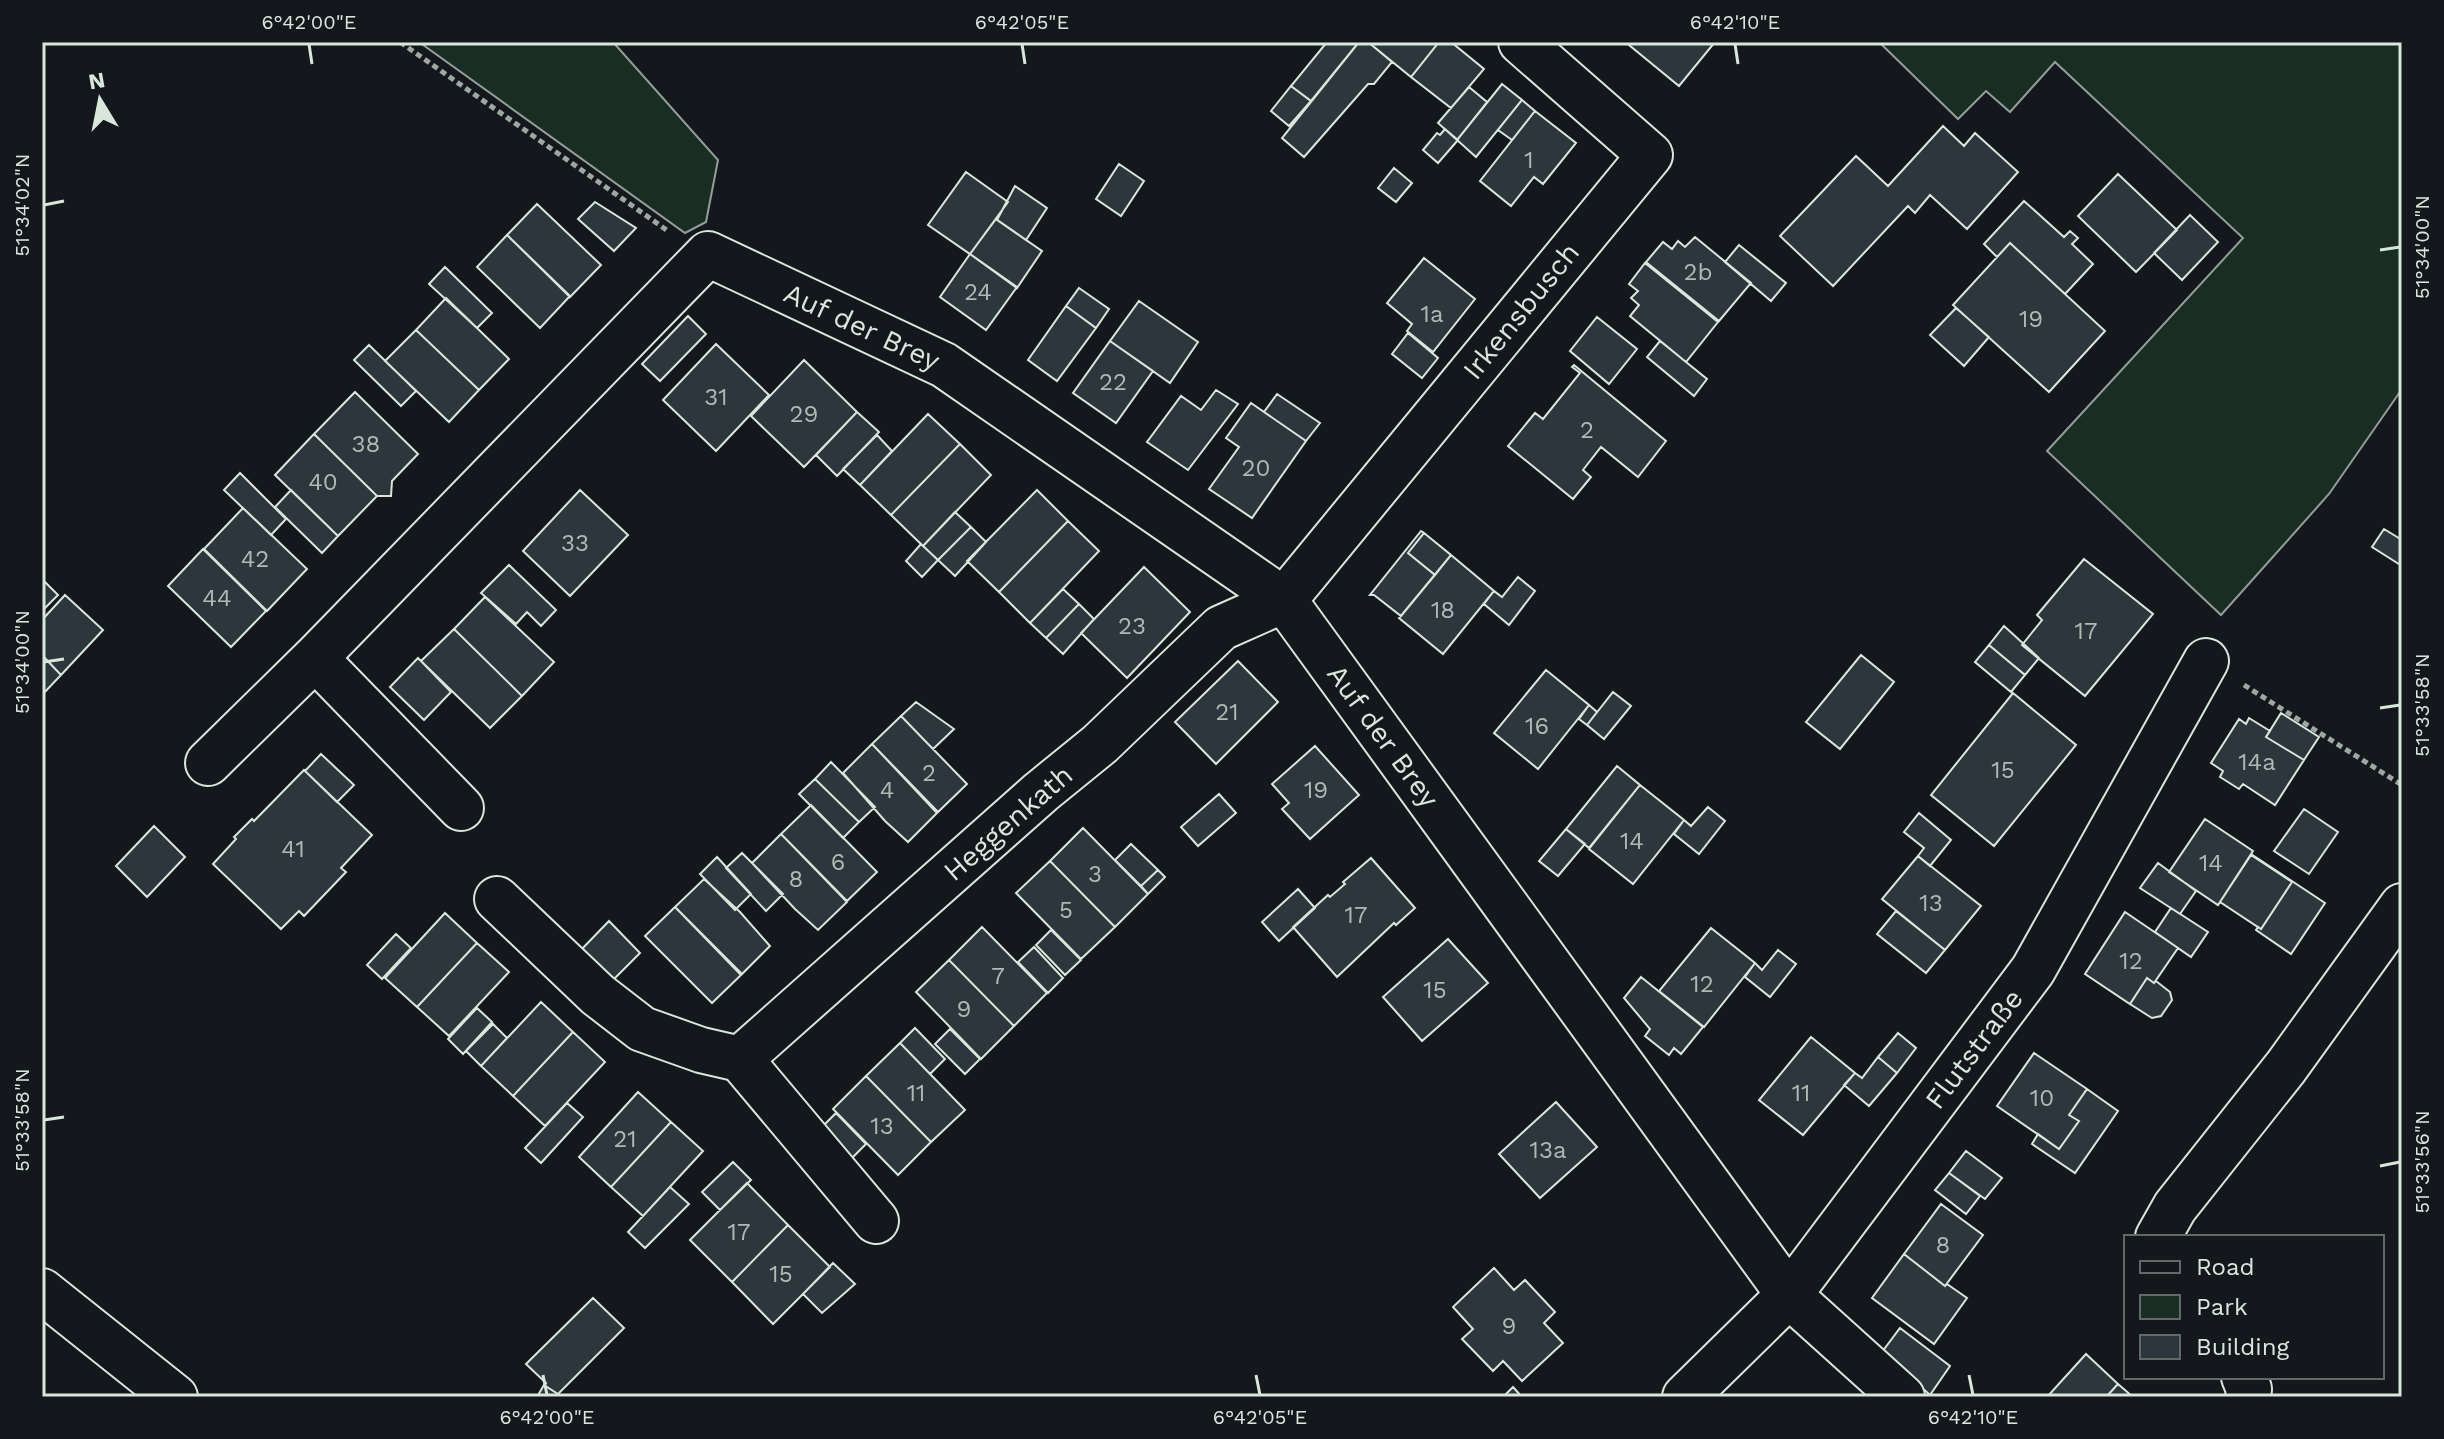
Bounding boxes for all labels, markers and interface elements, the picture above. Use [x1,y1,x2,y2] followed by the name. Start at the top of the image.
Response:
[261,10,357,34] text: 6°42'00"E
[975,10,1069,34] text: 6°42'05"E
[1690,10,1780,34] text: 6°42'10"E
[60,60,140,140] north arrow
[86,67,107,95] text: N
[1524,146,1534,174] house number: 1
[10,153,34,257] text: 51°34'02"N
[2410,195,2434,299] text: 51°34'00"N
[1456,236,1586,386] street label: Irkensbusch
[1683,258,1713,286] house number: 2b
[779,277,946,378] street label: Auf der Brey
[964,278,992,306] house number: 24
[1421,300,1443,328] house number: 1a
[2019,305,2043,333] house number: 19
[1099,368,1127,396] house number: 22
[704,383,728,411] house number: 31
[790,400,818,428] house number: 29
[1580,416,1594,444] house number: 2
[352,430,380,458] house number: 38
[1242,454,1270,482] house number: 20
[308,468,338,496] house number: 40
[561,529,589,557] house number: 33
[241,545,269,573] house number: 42
[202,584,232,612] house number: 44
[1431,596,1455,624] house number: 18
[10,610,34,714] text: 51°34'00"N
[1118,612,1146,640] house number: 23
[2075,617,2097,645] house number: 17
[2410,653,2434,757] text: 51°33'58"N
[1320,658,1446,814] street label: Auf der Brey
[1215,698,1239,726] house number: 21
[1525,712,1549,740] house number: 16
[2238,748,2276,776] house number: 14a
[1991,756,2015,784] house number: 15
[937,758,1079,888] street label: Heggenkath
[922,759,936,787] house number: 2
[880,776,894,804] house number: 4
[1304,776,1328,804] house number: 19
[1620,827,1644,855] house number: 14
[281,835,305,863] house number: 41
[831,848,845,876] house number: 6
[2199,849,2223,877] house number: 14
[1088,860,1102,888] house number: 3
[789,865,803,893] house number: 8
[1919,889,1943,917] house number: 13
[1059,896,1073,924] house number: 5
[1345,901,1367,929] house number: 17
[2119,947,2143,975] house number: 12
[991,962,1005,990] house number: 7
[1690,970,1714,998] house number: 12
[1423,976,1447,1004] house number: 15
[1918,983,2030,1115] street label: Flutstraße
[957,995,971,1023] house number: 9
[10,1068,34,1172] text: 51°33'58"N
[907,1079,925,1107] house number: 11
[1792,1079,1810,1107] house number: 11
[2030,1084,2054,1112] house number: 10
[2410,1110,2434,1214] text: 51°33'56"N
[870,1112,894,1140] house number: 13
[613,1125,637,1153] house number: 21
[1530,1136,1566,1164] house number: 13a
[728,1218,750,1246] house number: 17
[1936,1231,1950,1259] house number: 8
[2124,1235,2384,1379] legend
[2196,1253,2255,1281] text: Road
[769,1260,793,1288] house number: 15
[2196,1293,2248,1321] text: Park
[1502,1312,1516,1340] house number: 9
[2196,1333,2289,1361] text: Building
[499,1405,595,1429] text: 6°42'00"E
[1213,1405,1307,1429] text: 6°42'05"E
[1928,1405,2018,1429] text: 6°42'10"E

